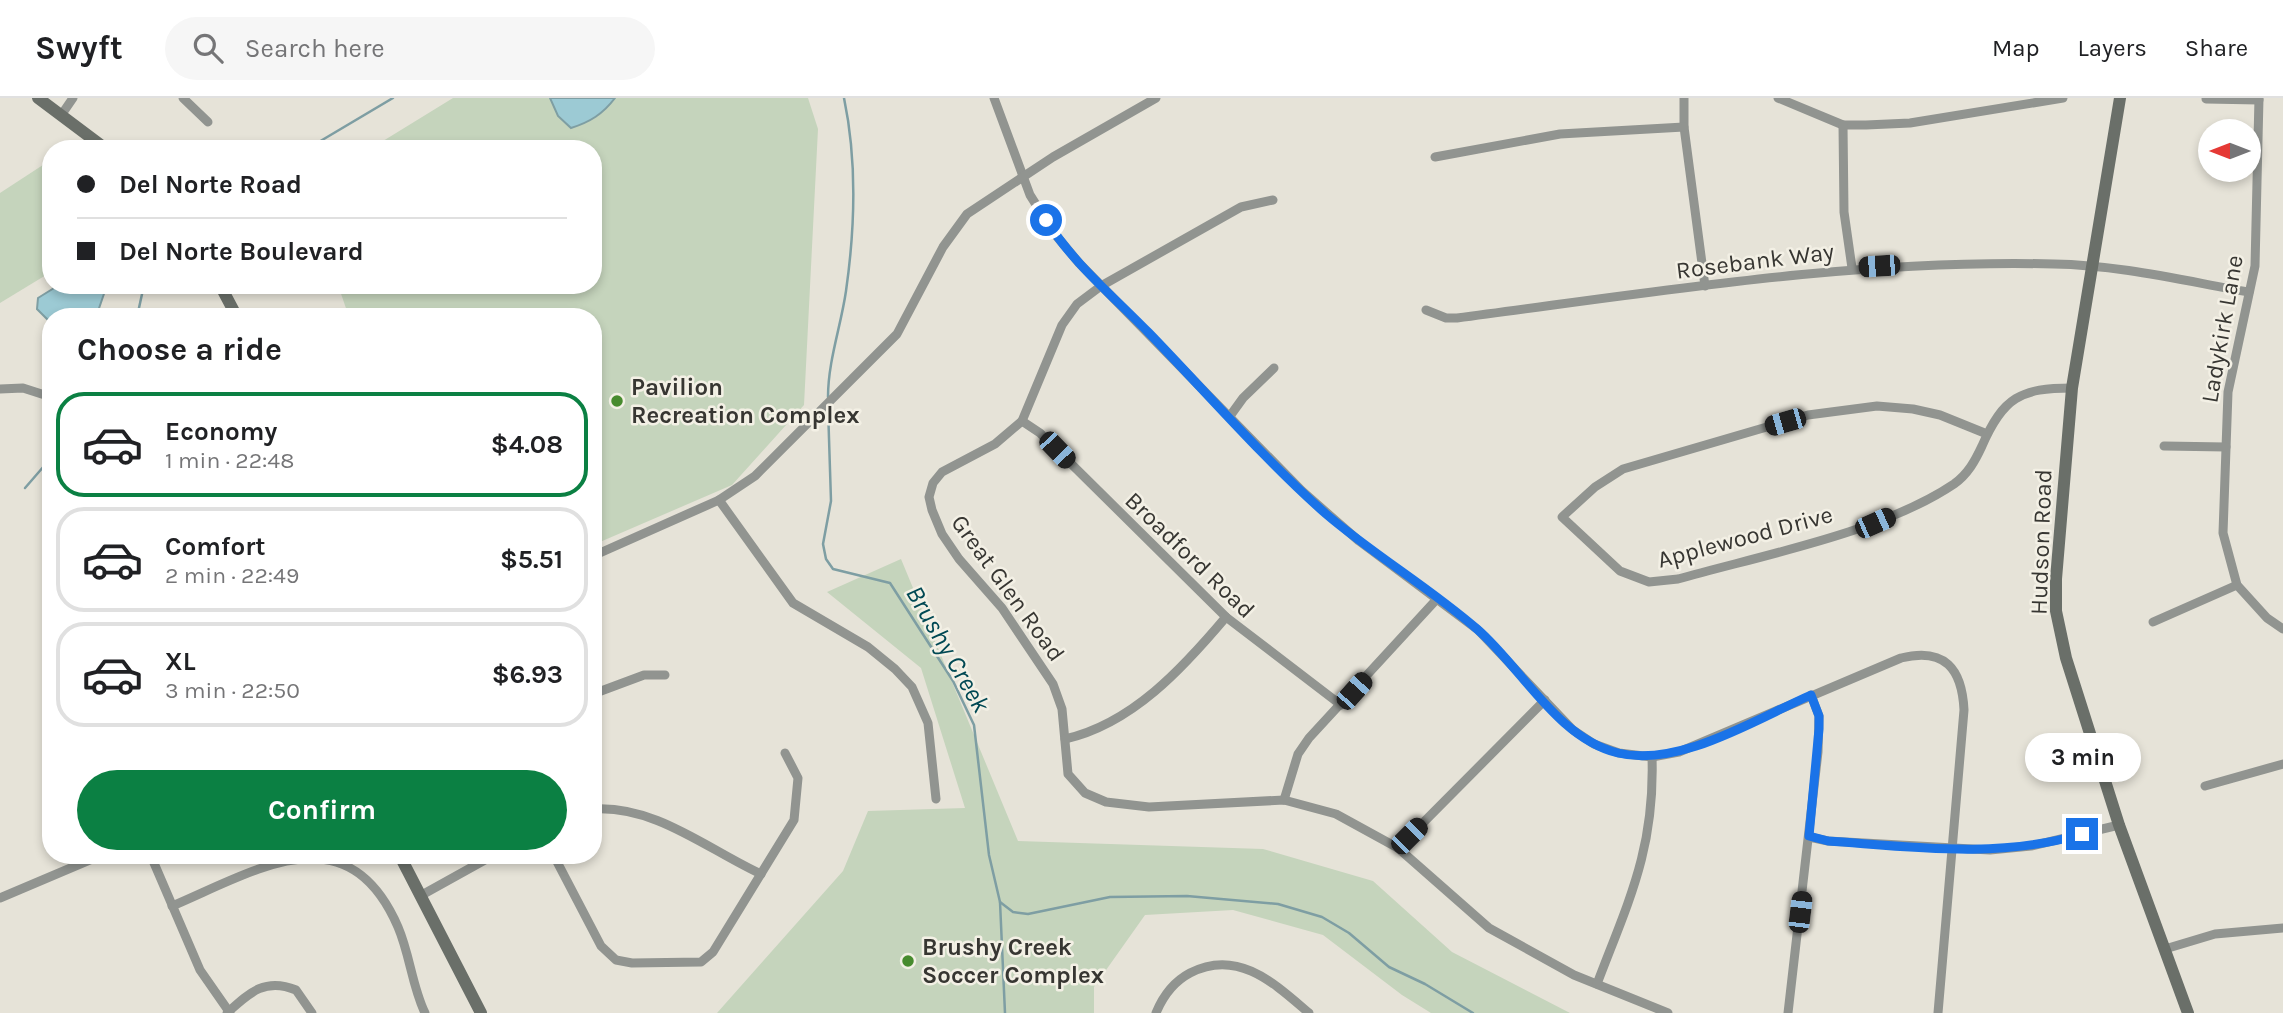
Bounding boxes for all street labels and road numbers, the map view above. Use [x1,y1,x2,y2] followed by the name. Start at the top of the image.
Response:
[1674,237,1836,285] street label: Rosebank Way
[2195,253,2249,405] street label: Ladykirk Lane
[2024,469,2058,615] street label: Hudson Road
[1119,486,1261,624] street label: Broadford Road
[1654,500,1836,574] street label: Applewood Drive
[945,509,1071,667] street label: Great Glen Road

